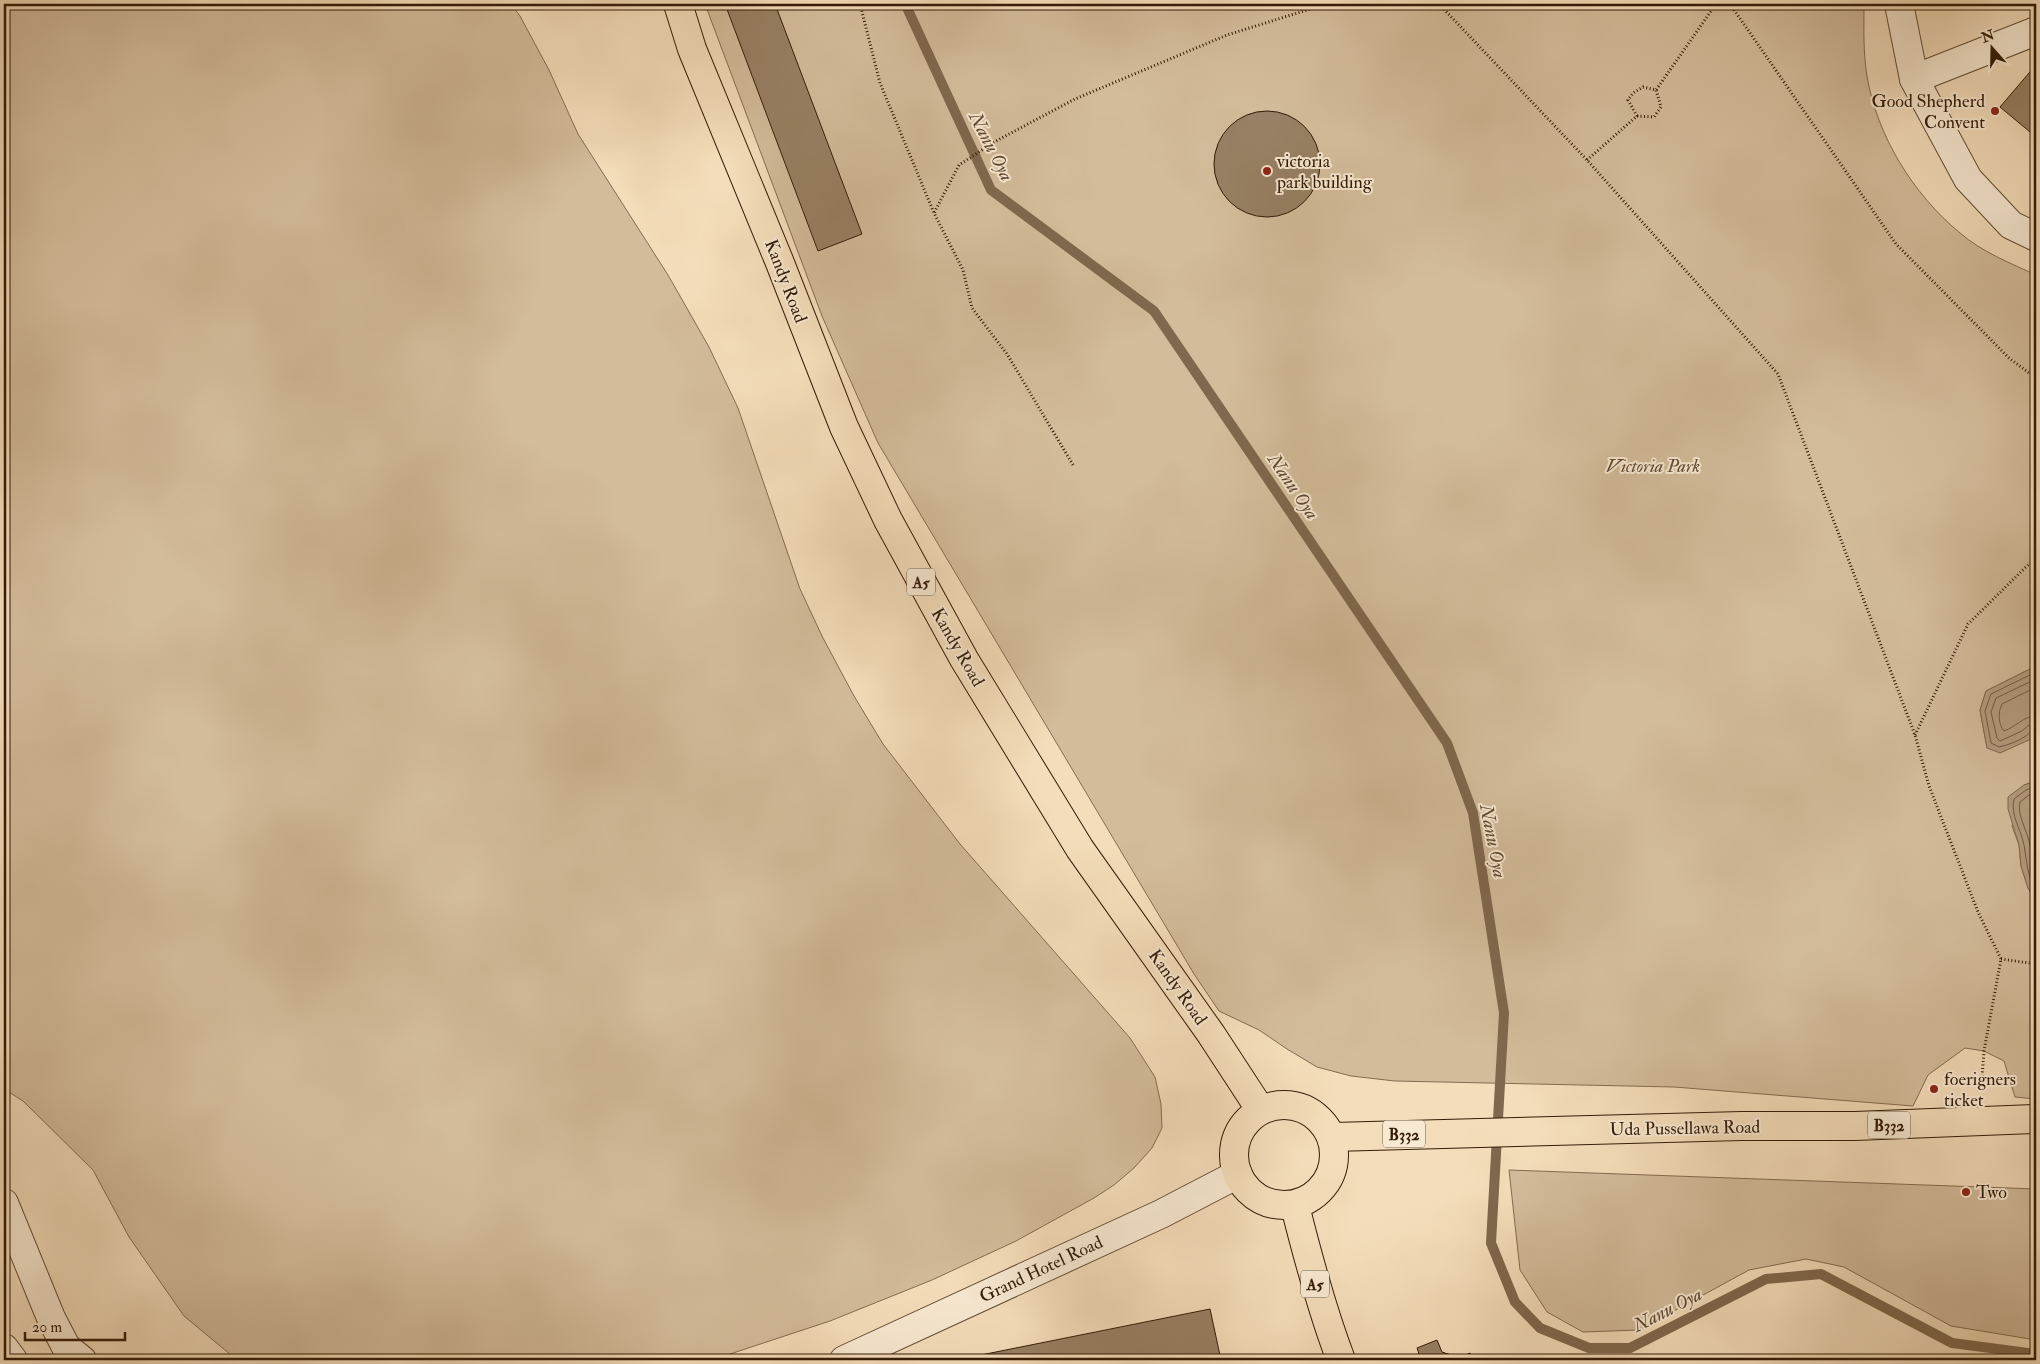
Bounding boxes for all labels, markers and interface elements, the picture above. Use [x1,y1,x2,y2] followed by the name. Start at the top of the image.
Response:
[1968,22,2018,72] north arrow
[1978,26,1997,47] text: N
[1872,90,1985,134] place label: Good Shepherd Convent
[1989,105,2001,117] marker: Good Shepherd Convent
[963,107,1019,185] water label: Nanu Oya
[1276,150,1373,194] place label: victoria park building
[1261,165,1273,177] marker: victoria park building
[759,236,812,326] street label: Kandy Road
[1262,448,1324,524] water label: Nanu Oya
[1606,455,1700,478] park label: Victoria Park
[907,568,935,596] road number: A5
[926,604,989,691] street label: Kandy Road
[1474,801,1512,880] water label: Nanu Oya
[1143,945,1212,1030] street label: Kandy Road
[1944,1068,2016,1112] place label: foerigners ticket
[1928,1083,1940,1095] marker: foerigners ticket
[1868,1112,1910,1138] road number: B332
[1609,1116,1761,1141] street label: Uda Pussellawa Road
[1383,1120,1425,1148] road number: B332
[1976,1181,2007,1204] place label: Two
[1960,1186,1972,1198] marker: Two
[976,1231,1107,1308] street label: Grand Hotel Road
[1301,1270,1329,1298] road number: A5
[1628,1282,1706,1338] water label: Nanu Oya
[25,1309,125,1341] scale bar
[32,1318,62,1337] text: 20 m

